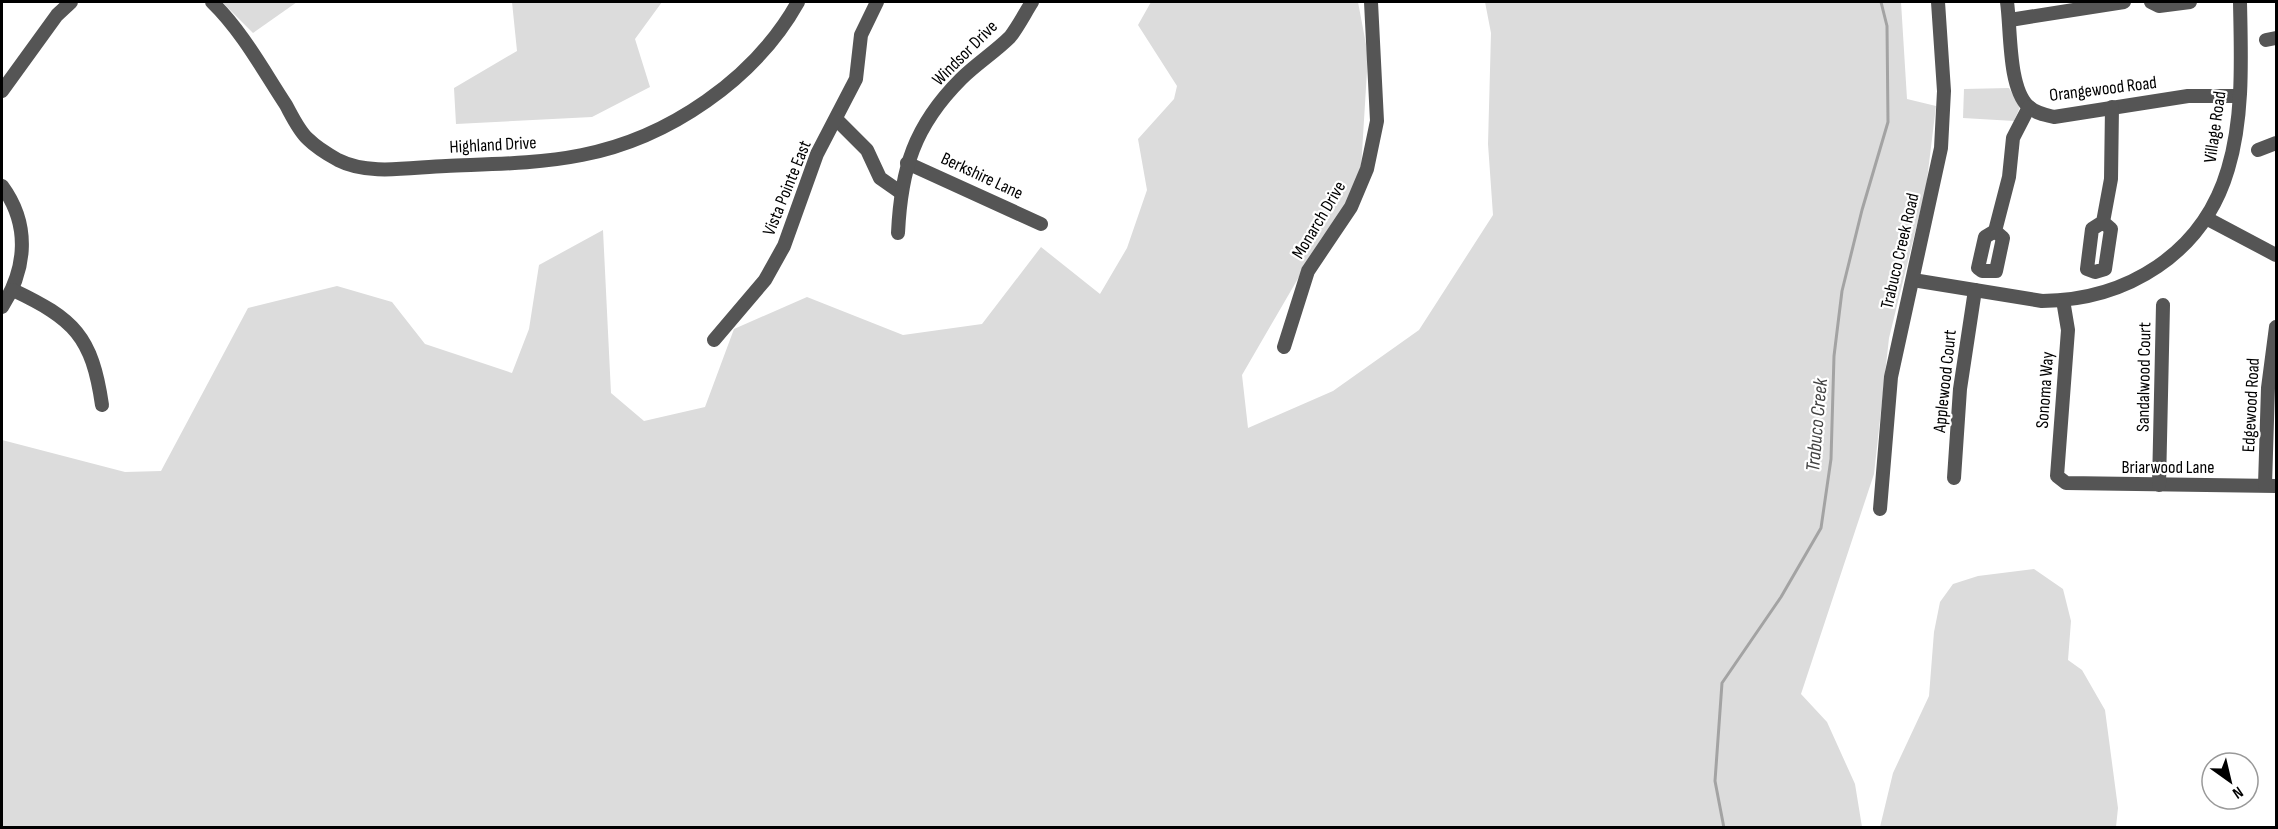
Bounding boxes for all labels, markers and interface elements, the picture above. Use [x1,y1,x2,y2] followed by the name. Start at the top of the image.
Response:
[928,16,1002,90] street label: Windsor Drive
[2048,72,2158,106] street label: Orangewood Road
[2200,90,2230,164] street label: Village Road
[449,132,537,158] street label: Highland Drive
[758,137,816,239] street label: Vista Pointe East
[938,148,1026,204] street label: Berkshire Lane
[1288,177,1350,263] street label: Monarch Drive
[1876,191,1924,311] street label: Trabuco Creek Road
[2133,321,2155,432] street label: Sandalwood Court
[1929,328,1961,434] street label: Applewood Court
[2032,351,2058,429] street label: Sonoma Way
[2238,357,2264,453] street label: Edgewood Road
[1801,377,1833,472] water label: Trabuco Creek
[2122,457,2214,478] street label: Briarwood Lane
[2200,751,2260,811] north arrow
[2229,782,2246,802] text: N

